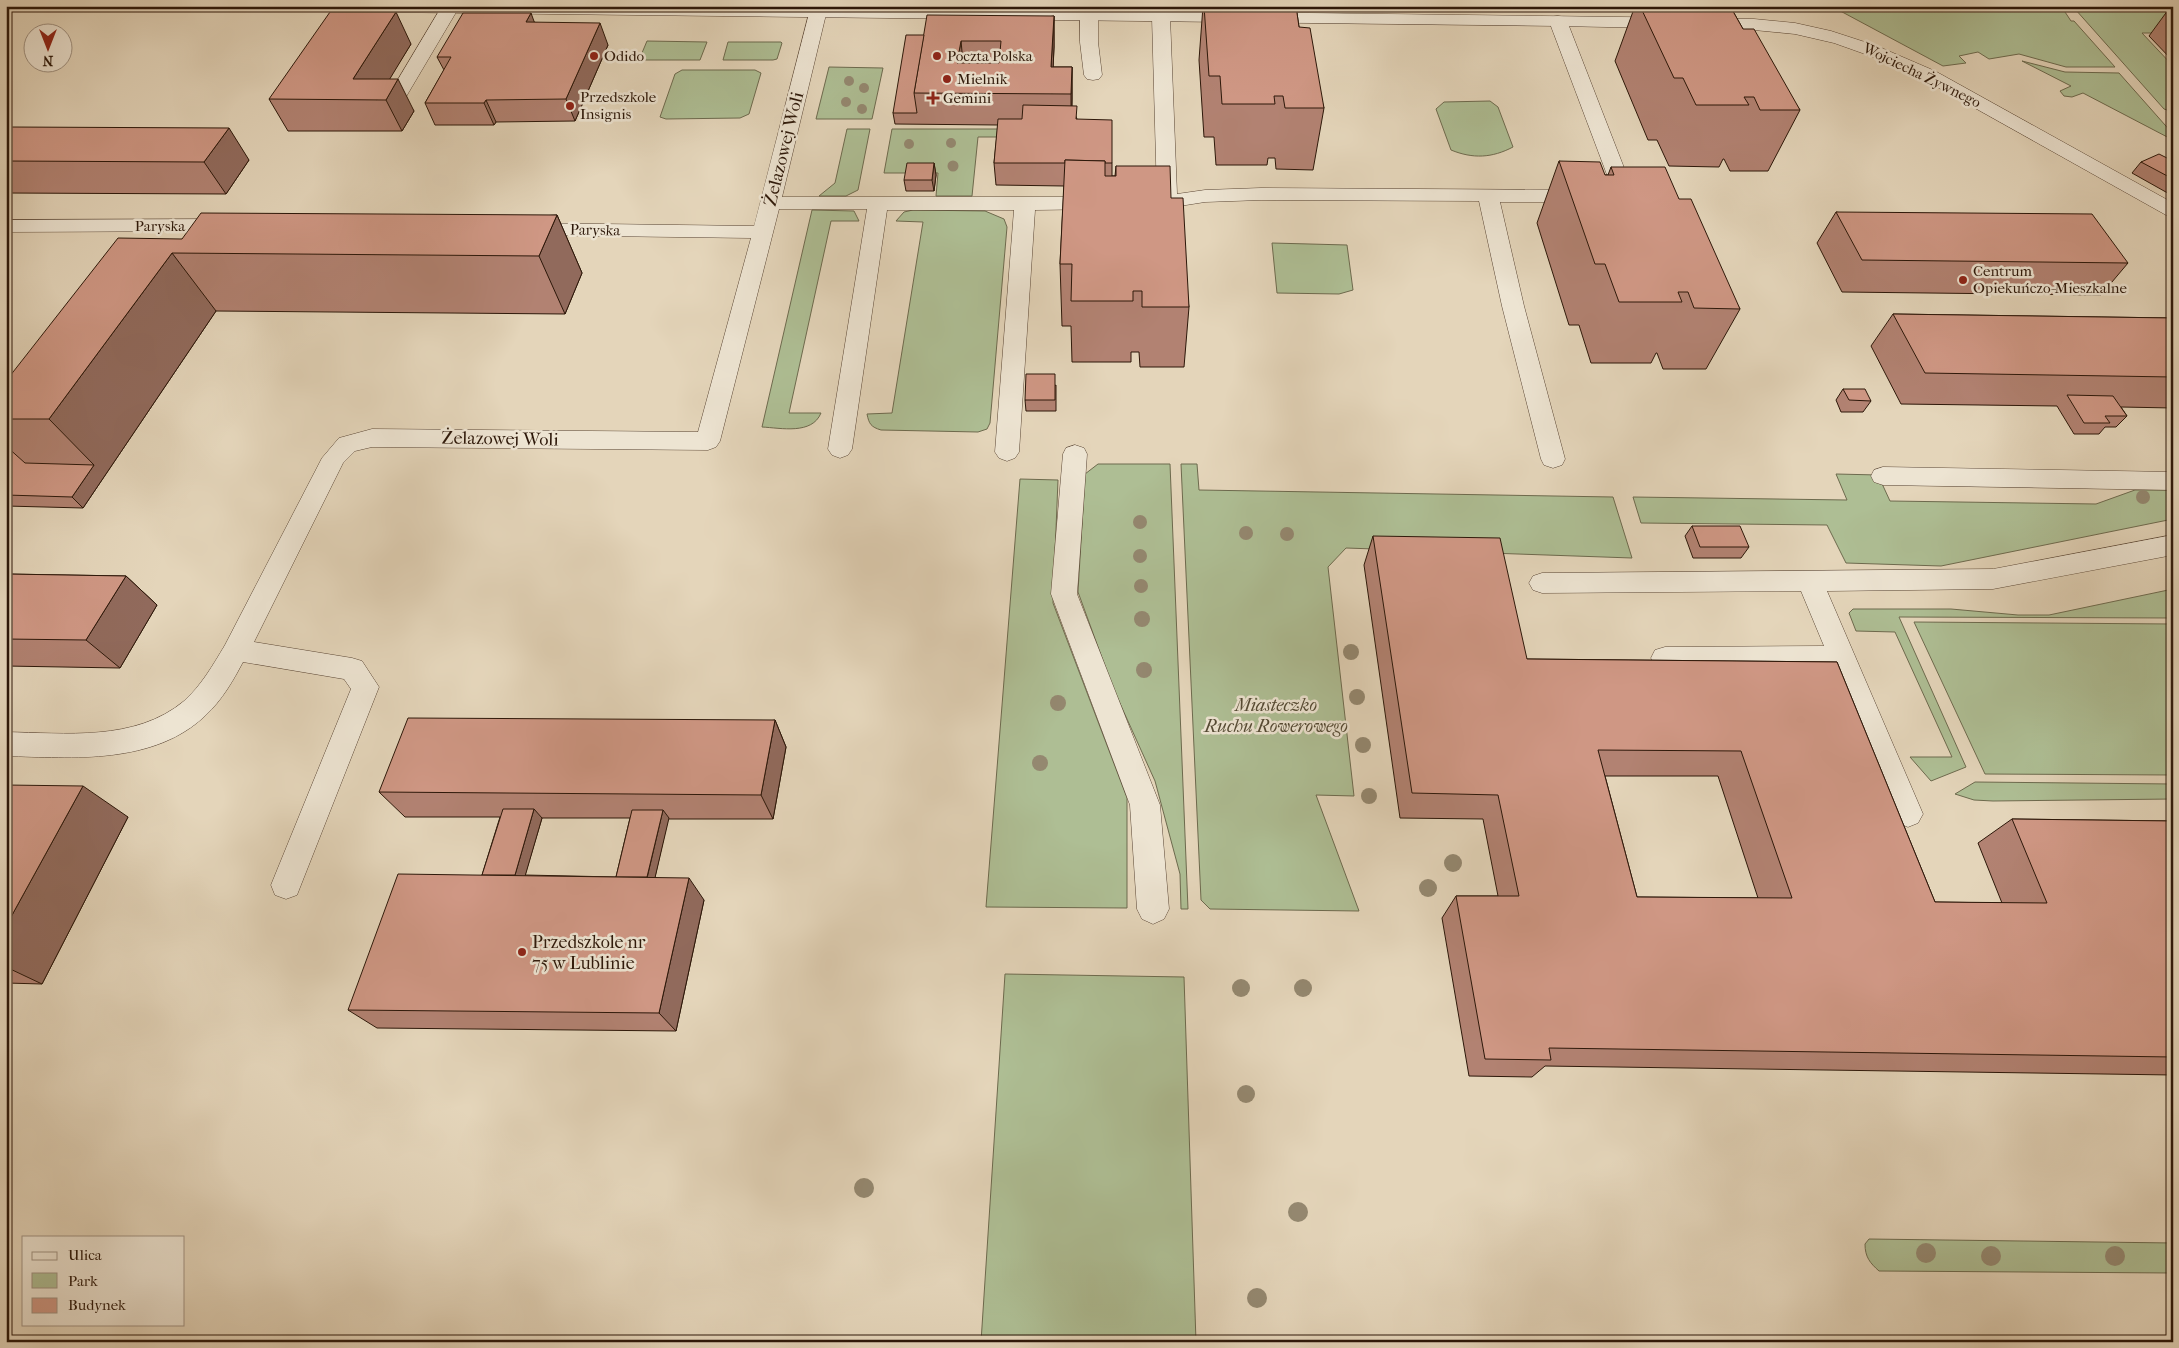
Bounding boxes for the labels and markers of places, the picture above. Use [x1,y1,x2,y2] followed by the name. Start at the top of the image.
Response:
[604,47,645,65] place label: Odido
[947,47,1034,65] place label: Poczta Polska
[588,50,600,62] marker: Odido
[931,50,943,62] marker: Poczta Polska
[957,70,1008,88] place label: Mielnik
[941,73,953,85] marker: Mielnik
[580,88,657,123] place label: Przedszkole Insignis
[943,89,992,107] place label: Gemini
[927,92,939,104] marker: Gemini
[564,100,576,112] marker: Przedszkole Insignis
[1973,262,2127,297] place label: Centrum Opiekuńczo-Mieszkalne
[1957,274,1969,286] marker: Centrum Opiekuńczo-Mieszkalne
[532,932,646,974] place label: Przedszkole nr 75 w Lublinie
[516,946,528,958] marker: Przedszkole nr 75 w Lublinie

